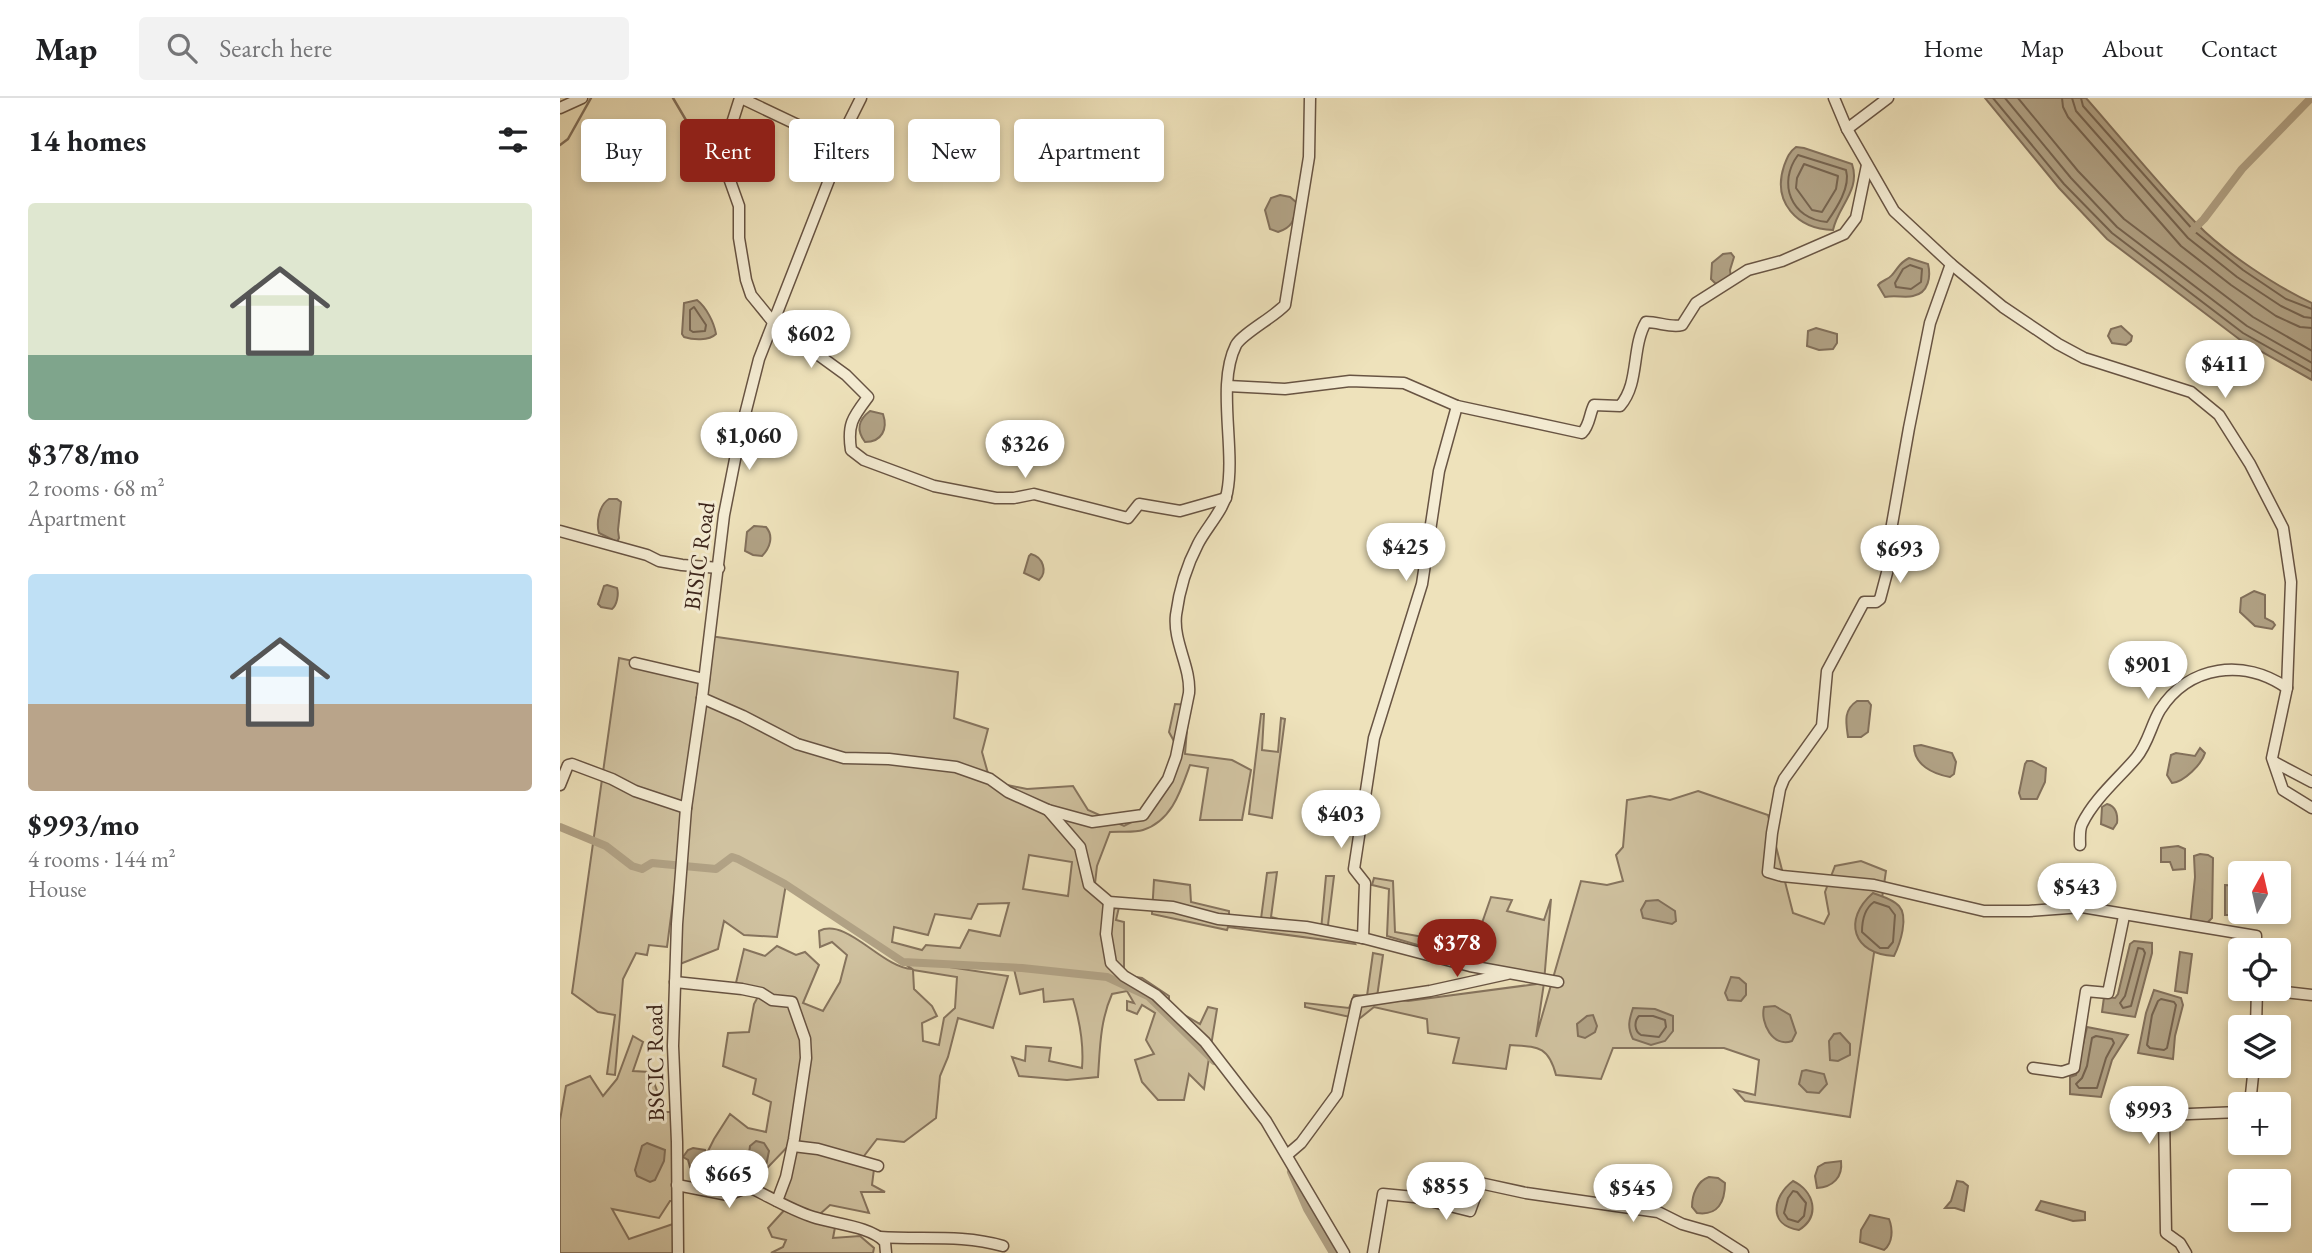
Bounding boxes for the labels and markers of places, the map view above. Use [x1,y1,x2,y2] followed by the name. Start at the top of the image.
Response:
[770,310,852,370] pin: $602
[2184,341,2266,400] pin: $411
[692,412,806,472] pin: $1,060
[984,420,1066,480] pin: $326
[1365,524,1447,583] pin: $425
[1859,526,1941,585] pin: $693
[2107,642,2189,701] pin: $901
[1300,790,1382,850] pin: $403
[2036,864,2118,923] pin: $543
[1416,920,1498,979] pin: $378
[2108,1086,2190,1146] pin: $993
[688,1150,770,1210] pin: $665
[1405,1162,1487,1222] pin: $855
[1592,1164,1674,1224] pin: $545

